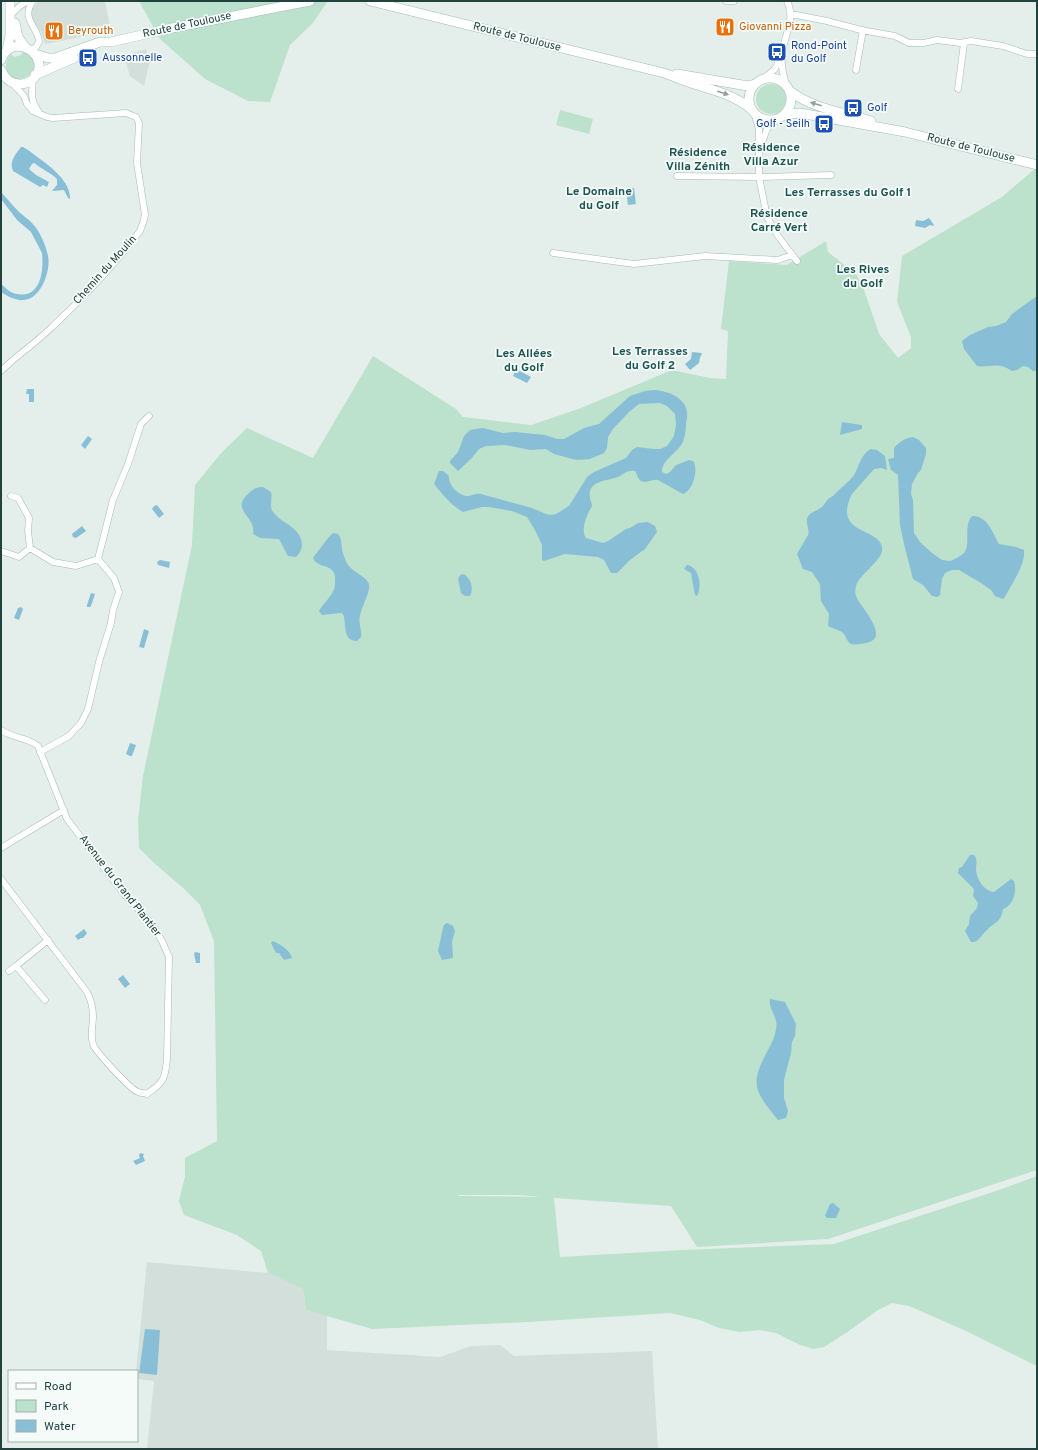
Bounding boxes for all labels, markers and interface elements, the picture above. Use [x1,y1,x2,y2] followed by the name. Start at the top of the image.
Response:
[141,9,233,41] street label: Route de Toulouse
[714,16,736,38] restaurant icon: Giovanni Pizza
[472,19,562,55] street label: Route de Toulouse
[43,20,65,42] restaurant icon: Beyrouth
[739,20,812,34] place label: Giovanni Pizza
[68,24,113,38] place label: Beyrouth
[791,39,847,66] place label: Rond-Point du Golf
[766,41,788,63] bus stop icon: Rond-Point du Golf
[77,47,99,69] bus stop icon: Aussonnelle
[102,51,162,65] place label: Aussonnelle
[717,90,729,96] one-way arrow
[842,97,864,119] bus stop icon: Golf
[809,101,821,107] one-way arrow
[867,101,888,115] place label: Golf
[813,113,835,135] bus stop icon: Golf - Seilh
[756,117,810,131] place label: Golf - Seilh
[926,130,1016,166] street label: Route de Toulouse
[742,140,800,170] district label: Résidence Villa Azur
[666,145,730,175] district label: Résidence Villa Zénith
[566,184,632,214] district label: Le Domaine du Golf
[785,185,911,201] district label: Les Terrasses du Golf 1
[750,206,808,236] district label: Résidence Carré Vert
[70,232,140,308] street label: Chemin du Moulin
[837,262,890,292] district label: Les Rives du Golf
[612,344,688,374] district label: Les Terrasses du Golf 2
[496,346,552,376] district label: Les Allées du Golf
[76,832,165,940] street label: Avenue du Grand Plantier
[8,1370,138,1442] legend
[44,1379,72,1395] text: Road
[44,1399,69,1415] text: Park
[44,1419,76,1435] text: Water

